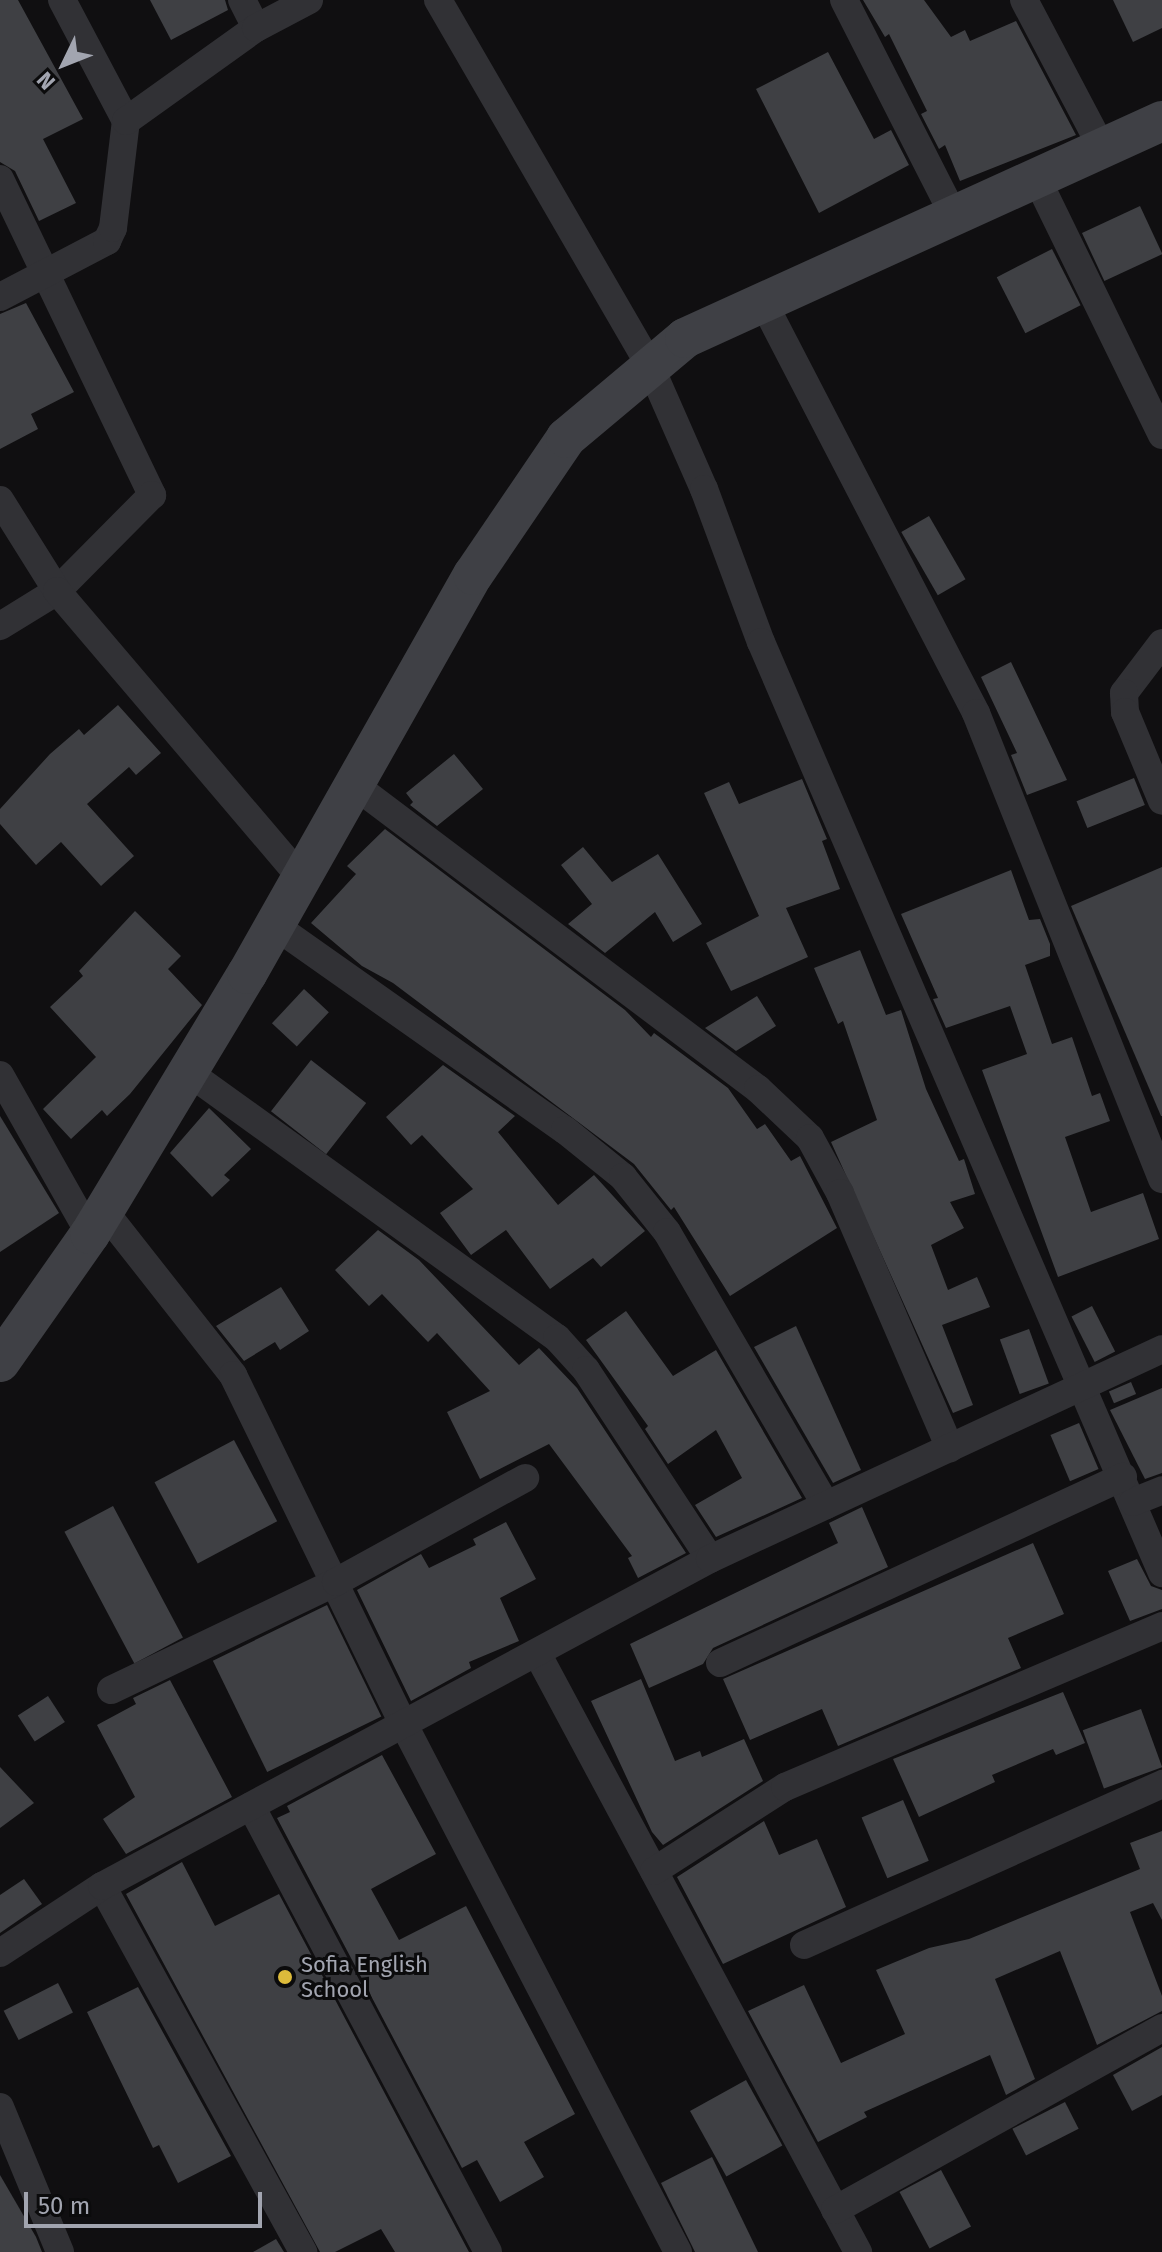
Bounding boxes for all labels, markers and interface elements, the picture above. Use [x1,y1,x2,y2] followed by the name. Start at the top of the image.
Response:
[24,24,104,104] north arrow
[31,66,61,95] text: N
[301,1951,428,2002] place label: Sofia English School
[276,1968,294,1986] marker: Sofia English School
[28,2176,266,2226] scale bar
[38,2192,90,2220] text: 50 m

